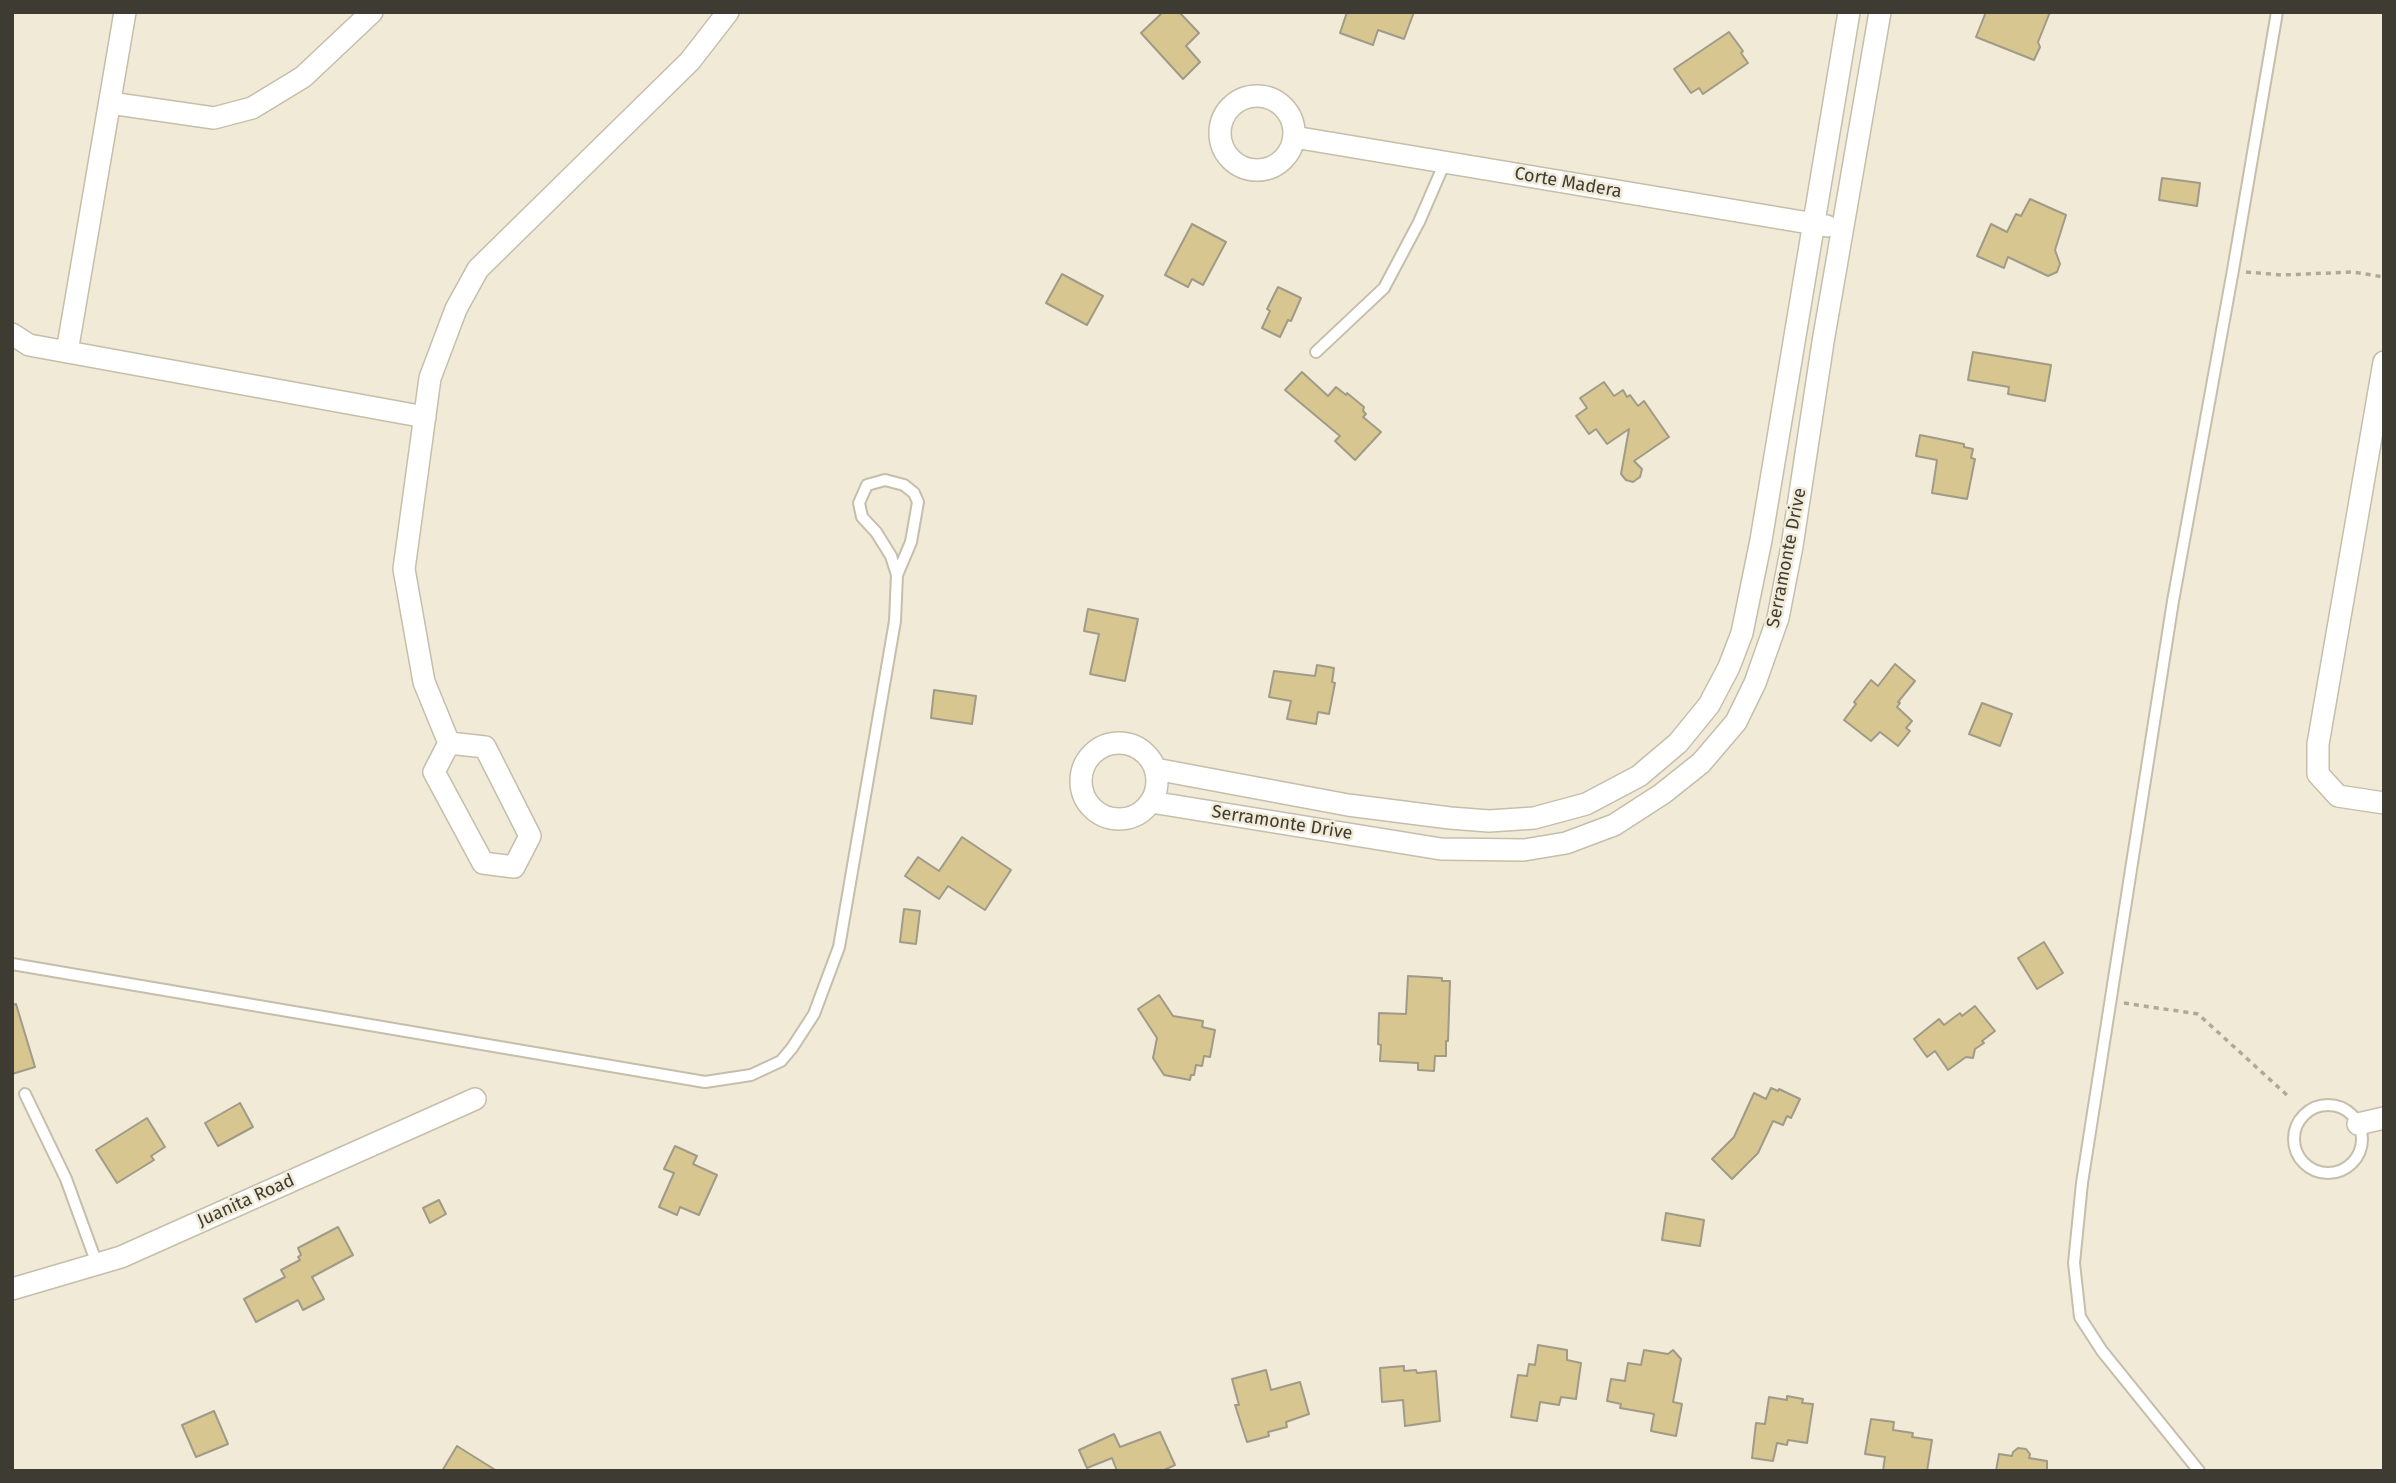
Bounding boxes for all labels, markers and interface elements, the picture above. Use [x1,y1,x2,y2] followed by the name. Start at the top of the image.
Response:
[1513,163,1623,203] street label: Corte Madera
[1763,486,1811,630] street label: Serramonte Drive
[1210,801,1354,845] street label: Serramonte Drive
[194,1170,298,1232] street label: Juanita Road

